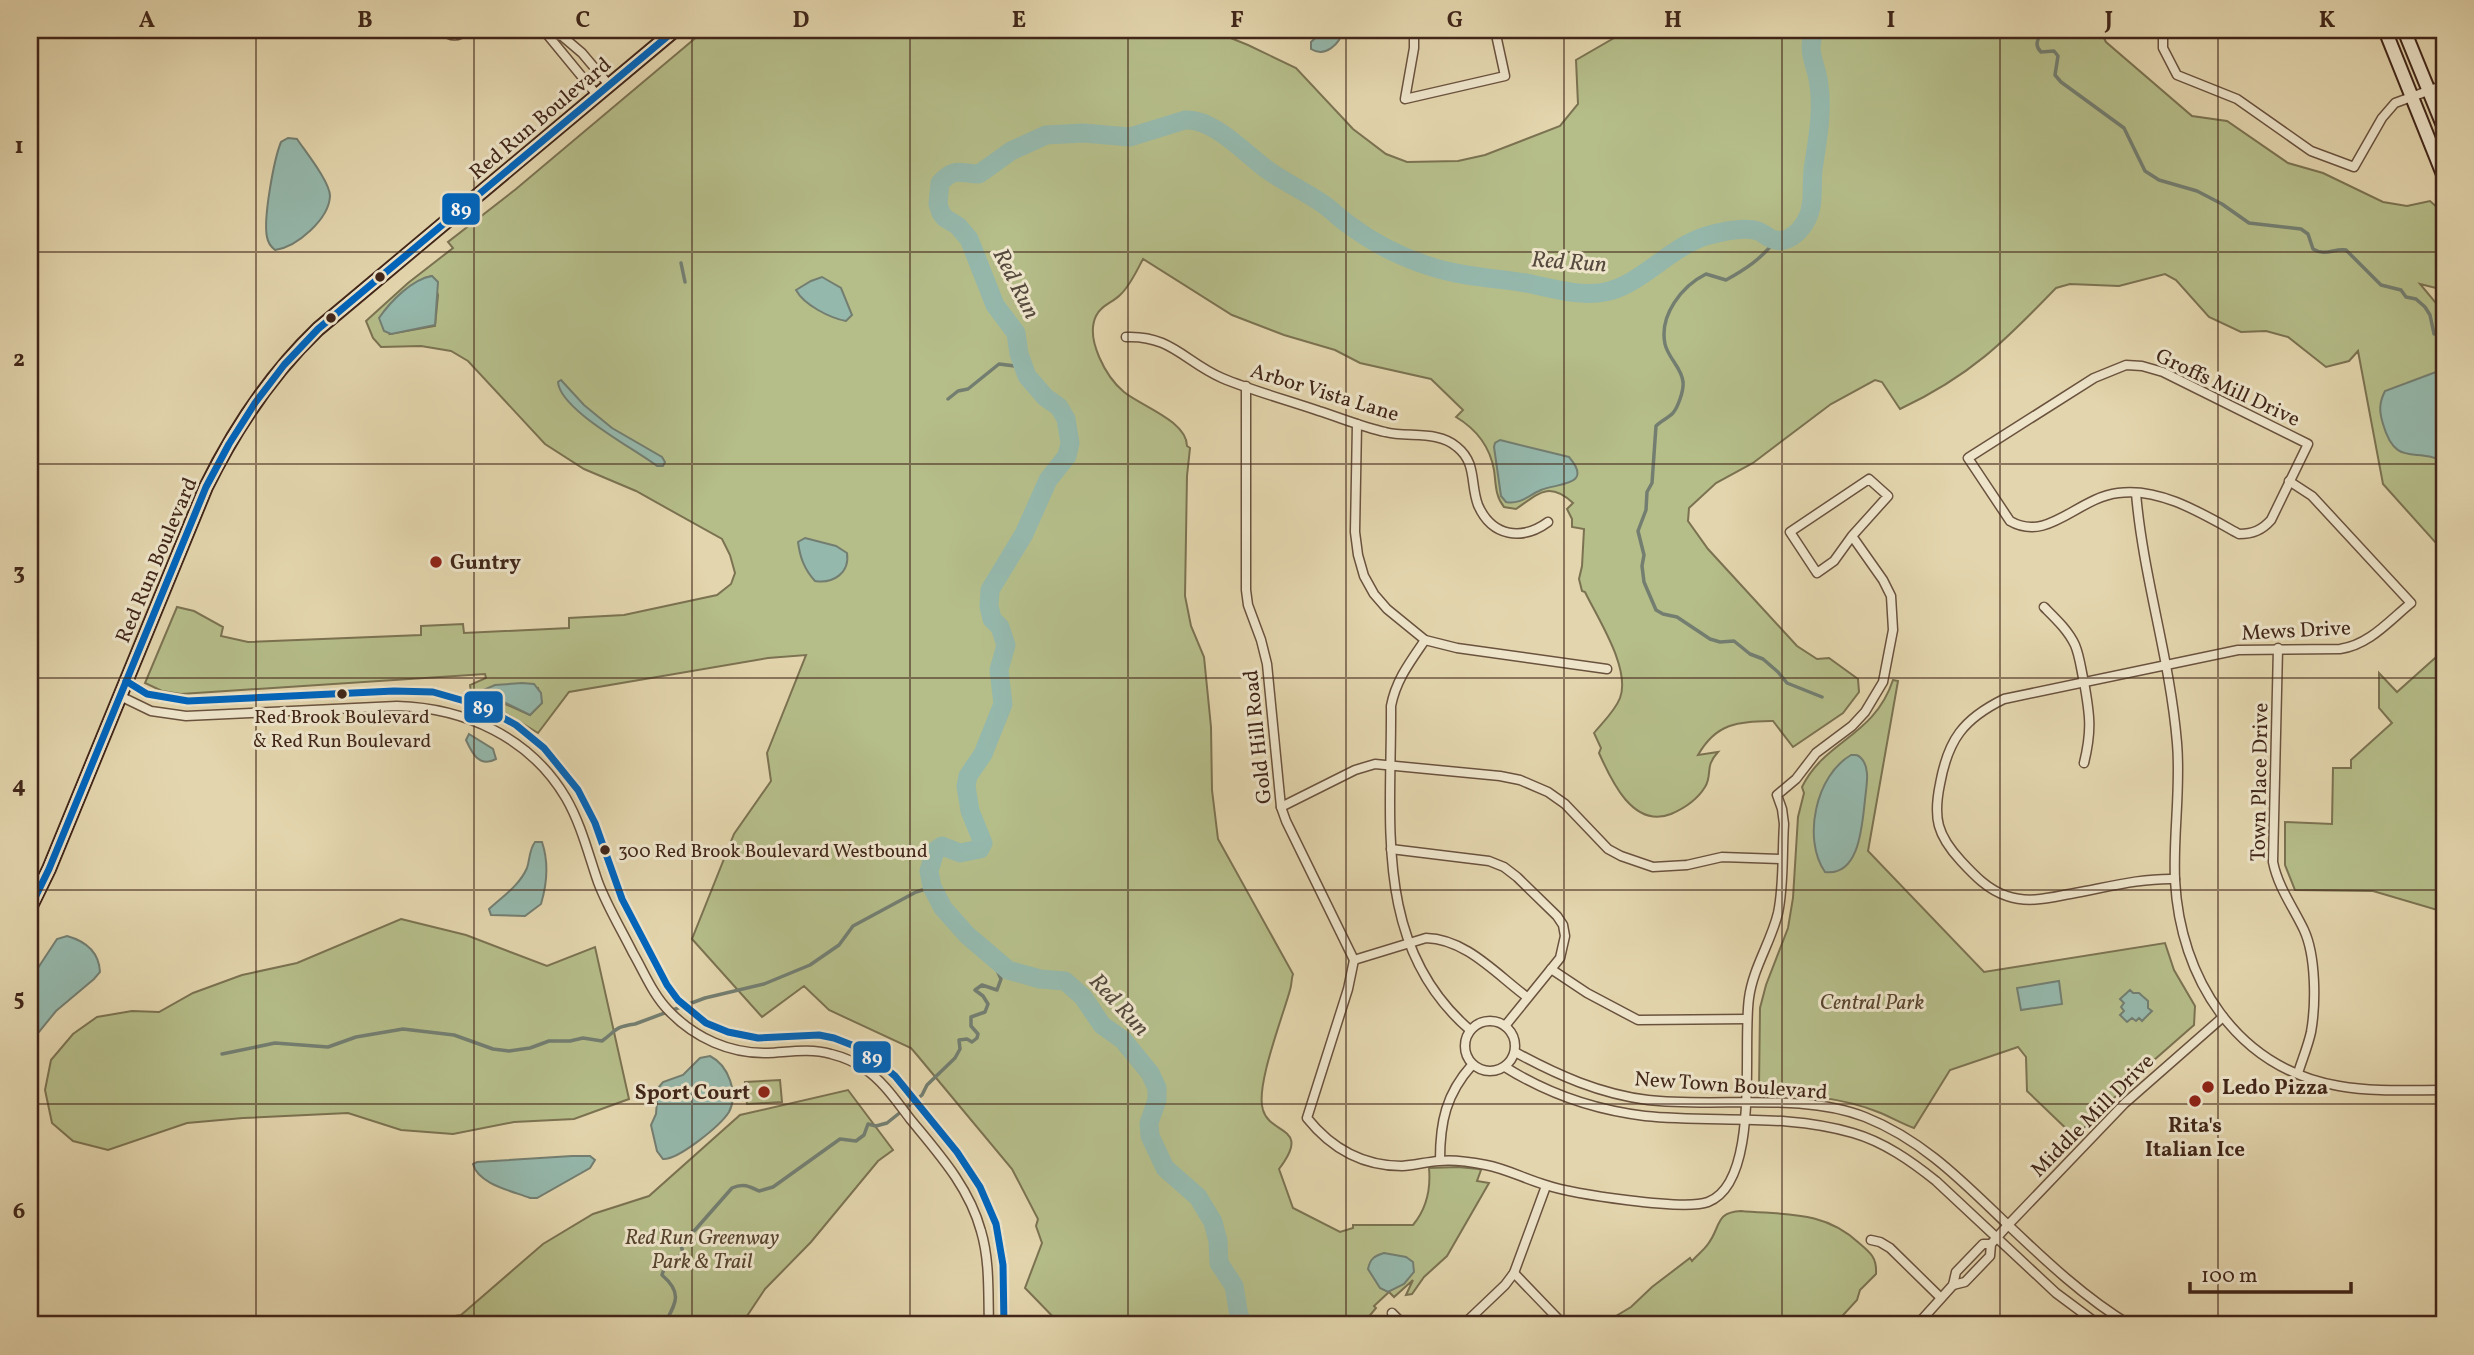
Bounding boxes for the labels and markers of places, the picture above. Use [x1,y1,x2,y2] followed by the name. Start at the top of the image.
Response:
[373,270,387,284] unlabelled marker
[324,311,338,325] unlabelled marker
[450,549,521,578] place label: Guntry
[428,554,444,570] marker: Guntry
[335,687,349,701] marker: Red Brook Boulevard & Red Run Boulevard
[253,705,431,755] place label: Red Brook Boulevard & Red Run Boulevard
[618,839,928,865] place label: 300 Red Brook Boulevard Westbound
[598,843,612,857] marker: 300 Red Brook Boulevard Westbound
[2222,1074,2328,1103] place label: Ledo Pizza
[635,1079,750,1108] place label: Sport Court
[2200,1079,2216,1095] marker: Ledo Pizza
[756,1084,772,1100] marker: Sport Court
[2187,1093,2203,1109] marker: Rita's Italian Ice
[2145,1112,2245,1165] place label: Rita's Italian Ice

